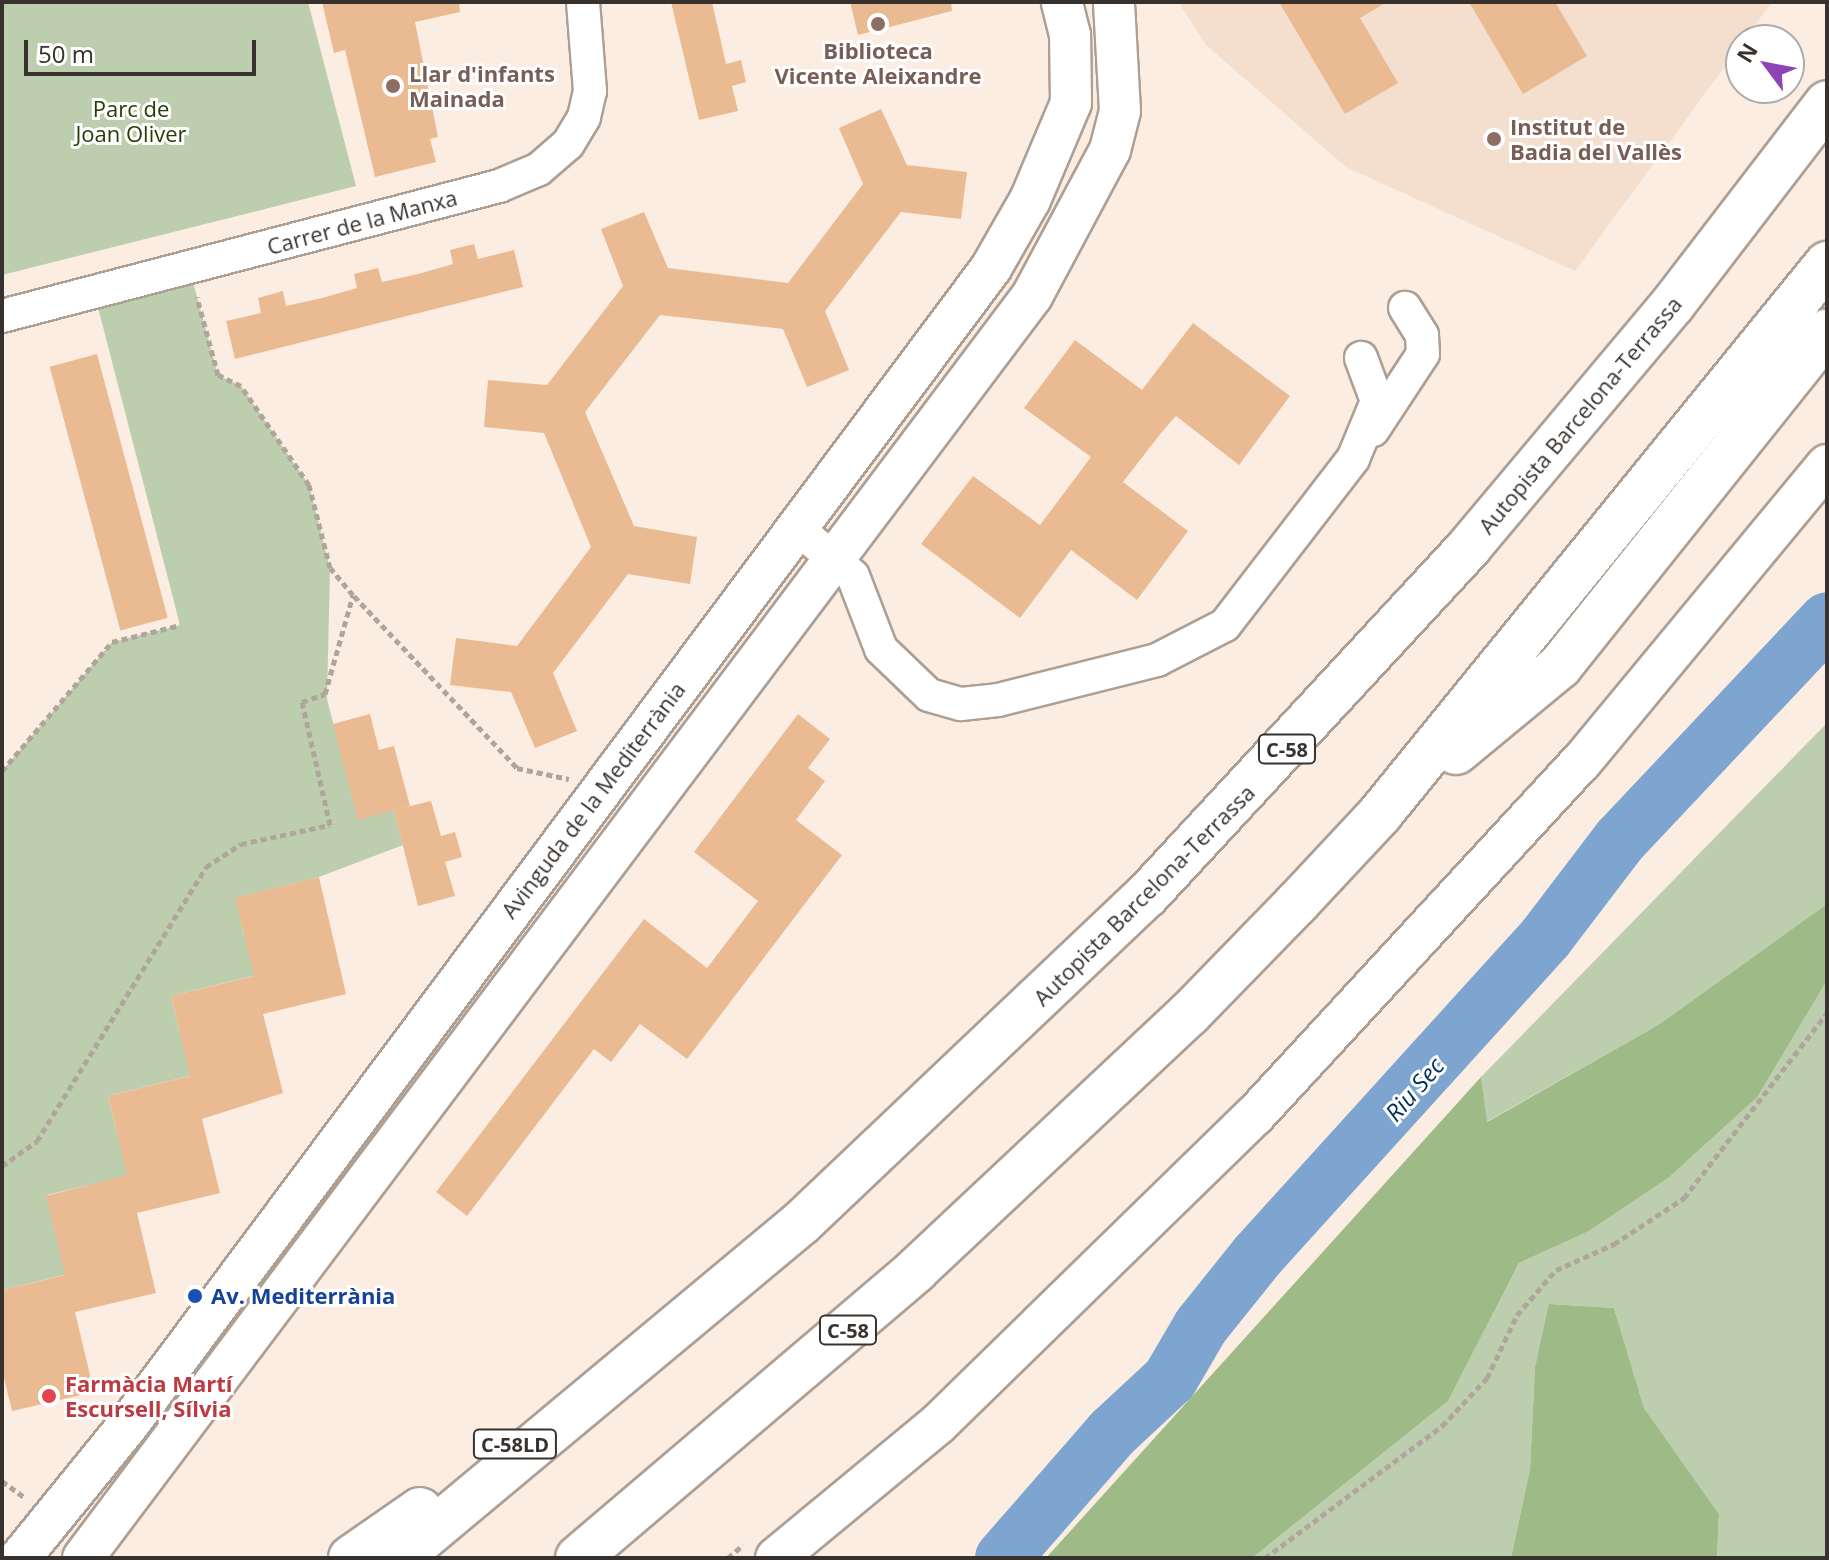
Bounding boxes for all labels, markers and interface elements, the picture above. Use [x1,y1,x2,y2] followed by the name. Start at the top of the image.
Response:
[869,15,887,33] marker: Biblioteca Vicente Aleixandre
[28,24,260,74] scale bar
[1725,24,1805,104] north arrow
[38,37,94,70] text: 50 m
[774,37,982,88] place label: Biblioteca Vicente Aleixandre
[1729,37,1764,68] text: N
[409,60,555,112] place label: Llar d'infants Mainada
[384,77,402,95] marker: Llar d'infants Mainada
[75,95,187,146] park label: Parc de Joan Oliver
[1510,113,1682,164] place label: Institut de Badia del Vallès
[1485,130,1503,148] marker: Institut de Badia del Vallès
[264,184,460,260] street label: Carrer de la Manxa
[1473,291,1687,539] street label: Autopista Barcelona-Terrassa
[496,677,690,923] street label: Avinguda de la Mediterrània
[1257,733,1317,765] road number: C-58
[1028,779,1260,1011] street label: Autopista Barcelona-Terrassa
[1379,1051,1449,1127] water label: Riu Sec
[211,1283,395,1309] place label: Av. Mediterrània
[186,1287,204,1305] marker: Av. Mediterrània
[818,1314,878,1346] road number: C-58
[65,1370,233,1422] place label: Farmàcia Martí Escursell, Sílvia
[40,1387,58,1405] marker: Farmàcia Martí Escursell, Sílvia
[471,1428,559,1460] road number: C-58LD

